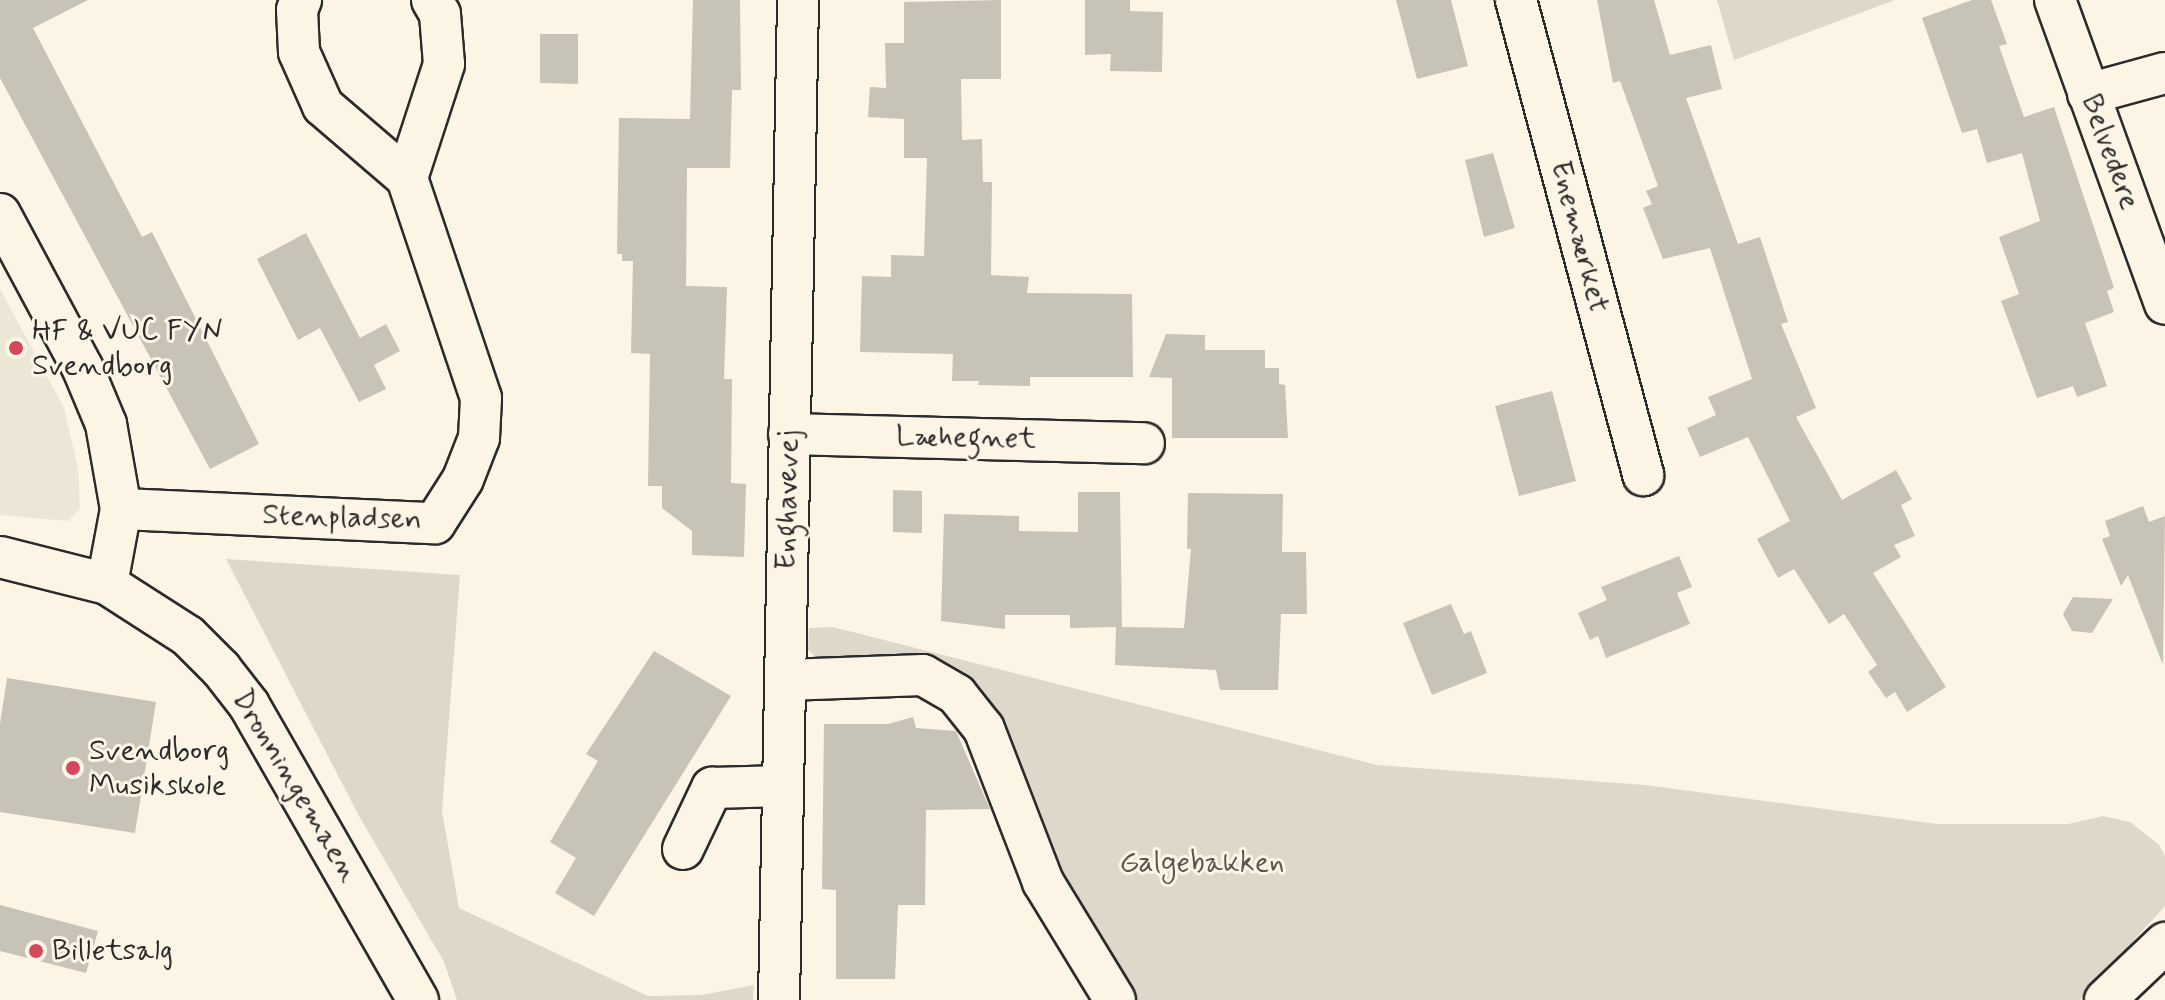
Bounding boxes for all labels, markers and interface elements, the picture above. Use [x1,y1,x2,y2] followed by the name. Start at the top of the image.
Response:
[2073,89,2147,215] street label: Belvedere
[1541,157,1617,317] street label: Enemærket
[32,313,218,384] place label: HF & VUC FYN Svendborg
[7,339,25,357] marker: HF & VUC FYN Svendborg
[896,419,1036,457] street label: Læhegnet
[769,430,807,570] street label: Enghavevej
[262,497,422,539] street label: Stenpladsen
[223,683,367,889] street label: Dronningemaen
[89,733,229,804] place label: Svendborg Musikskole
[64,759,82,777] marker: Svendborg Musikskole
[1120,845,1284,881] park label: Galgebakken
[52,933,173,969] place label: Billetsalg
[27,942,45,960] marker: Billetsalg

